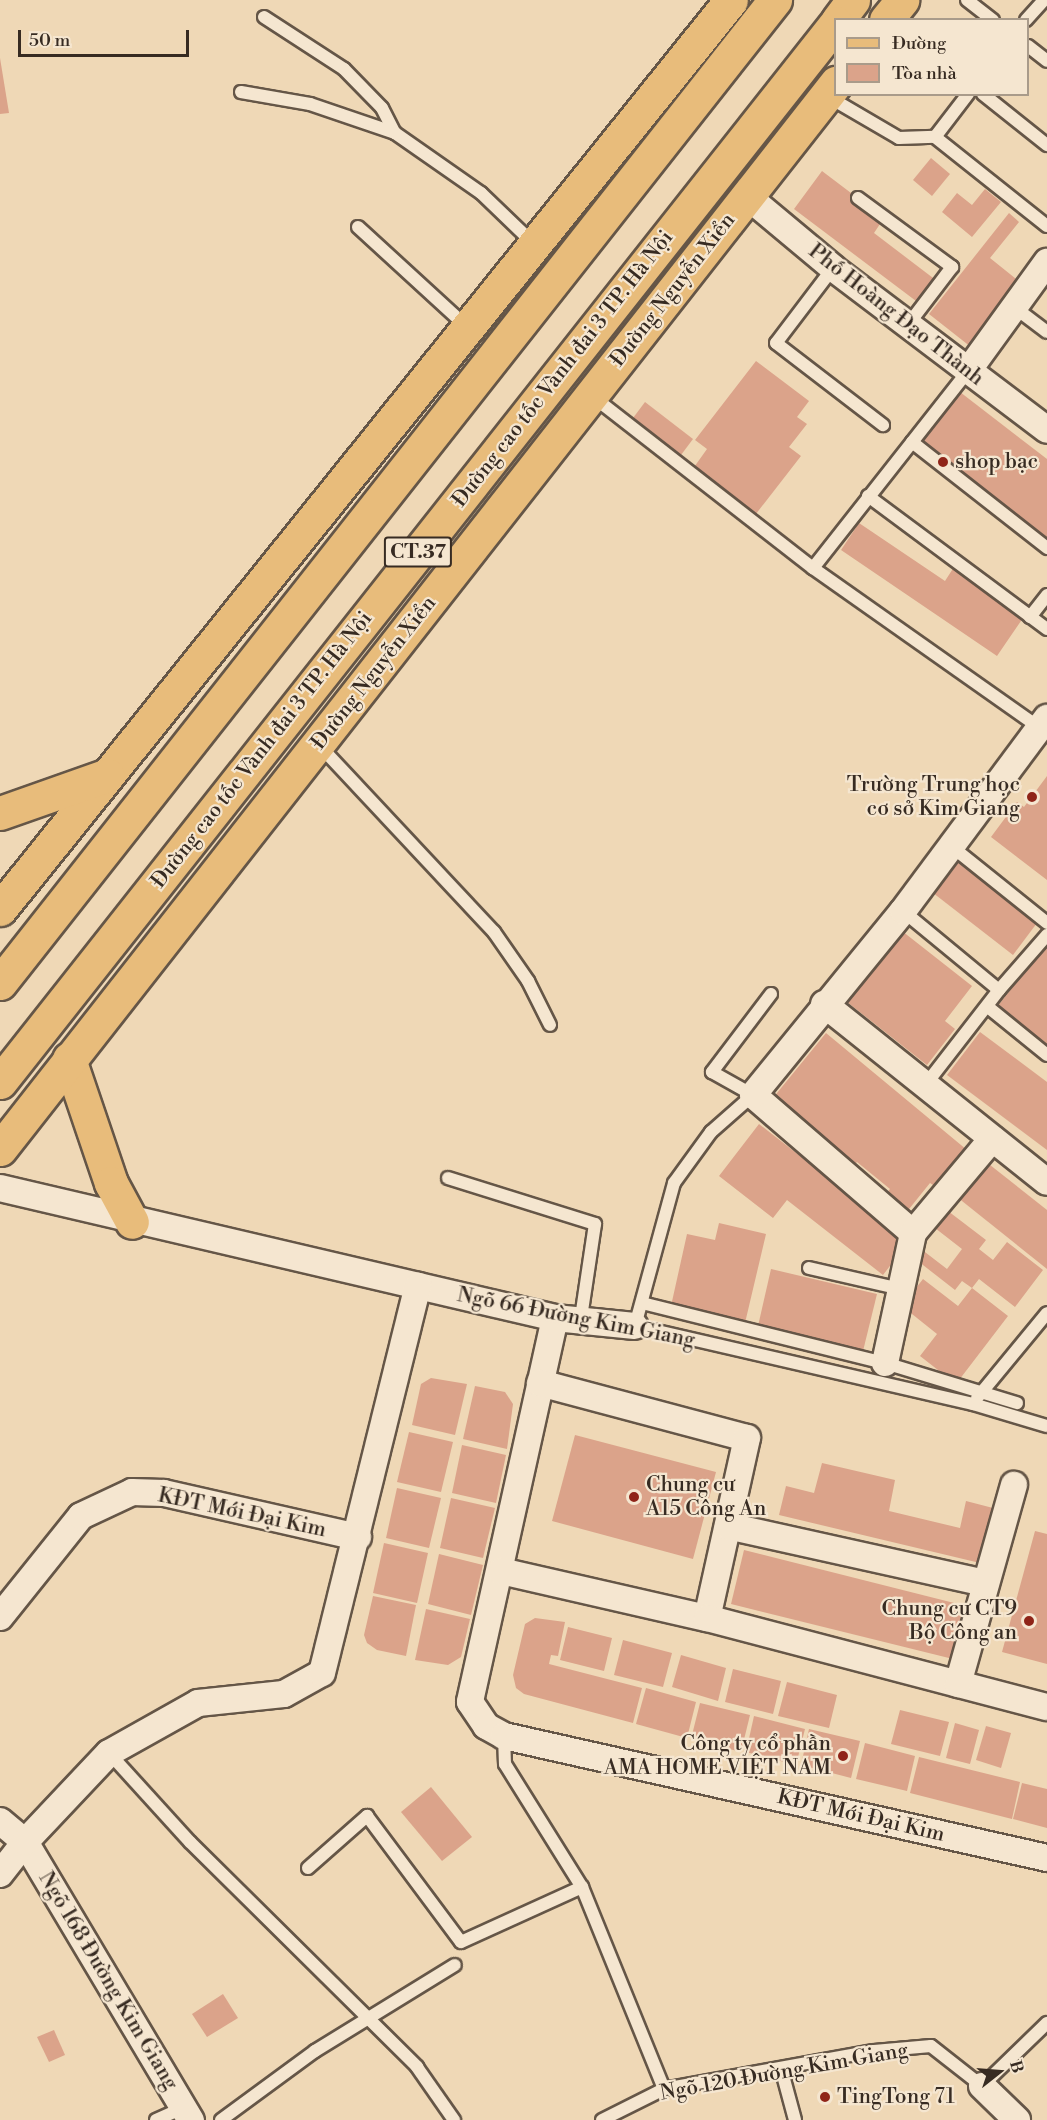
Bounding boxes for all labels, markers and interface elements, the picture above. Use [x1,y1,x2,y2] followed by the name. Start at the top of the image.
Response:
[21,18,192,56] scale bar
[834,18,1029,96] legend
[29,29,70,52] text: 50 m
[892,32,946,55] text: Đường
[892,62,957,85] text: Tòa nhà
[605,208,741,372] street label: Đường Nguyễn Xiển
[447,226,679,512] street label: Đường cao tốc Vành đai 3 TP. Hà Nội
[803,239,989,391] street label: Phố Hoàng Đạo Thành
[955,449,1038,475] place label: shop bạc
[936,455,950,469] marker: shop bạc
[384,535,452,569] road number: CT.37
[306,591,442,755] street label: Đường Nguyễn Xiển
[146,607,378,893] street label: Đường cao tốc Vành đai 3 TP. Hà Nội
[847,772,1020,822] place label: Trường Trung học cơ sở Kim Giang
[1025,790,1039,804] marker: Trường Trung học cơ sở Kim Giang
[455,1283,697,1353] street label: Ngõ 66 Đường Kim Giang
[646,1472,766,1522] place label: Chung cư A15 Công An
[156,1483,328,1543] street label: KĐT Mới Đại Kim
[627,1490,641,1504] marker: Chung cư A15 Công An
[882,1596,1017,1646] place label: Chung cư CT9 Bộ Công an
[1022,1614,1036,1628] marker: Chung cư CT9 Bộ Công an
[604,1731,831,1781] place label: Công ty cổ phần AMA HOME VIỆT NAM
[836,1749,850,1763] marker: Công ty cổ phần AMA HOME VIỆT NAM
[775,1784,947,1848] street label: KĐT Mới Đại Kim
[33,1867,183,2095] street label: Ngõ 168 Đường Kim Giang
[658,2038,910,2106] street label: Ngõ 120 Đường Kim Giang
[969,2042,1029,2102] north arrow
[1005,2058,1028,2075] text: B
[837,2084,955,2110] place label: TingTong 71
[818,2090,832,2104] marker: TingTong 71

